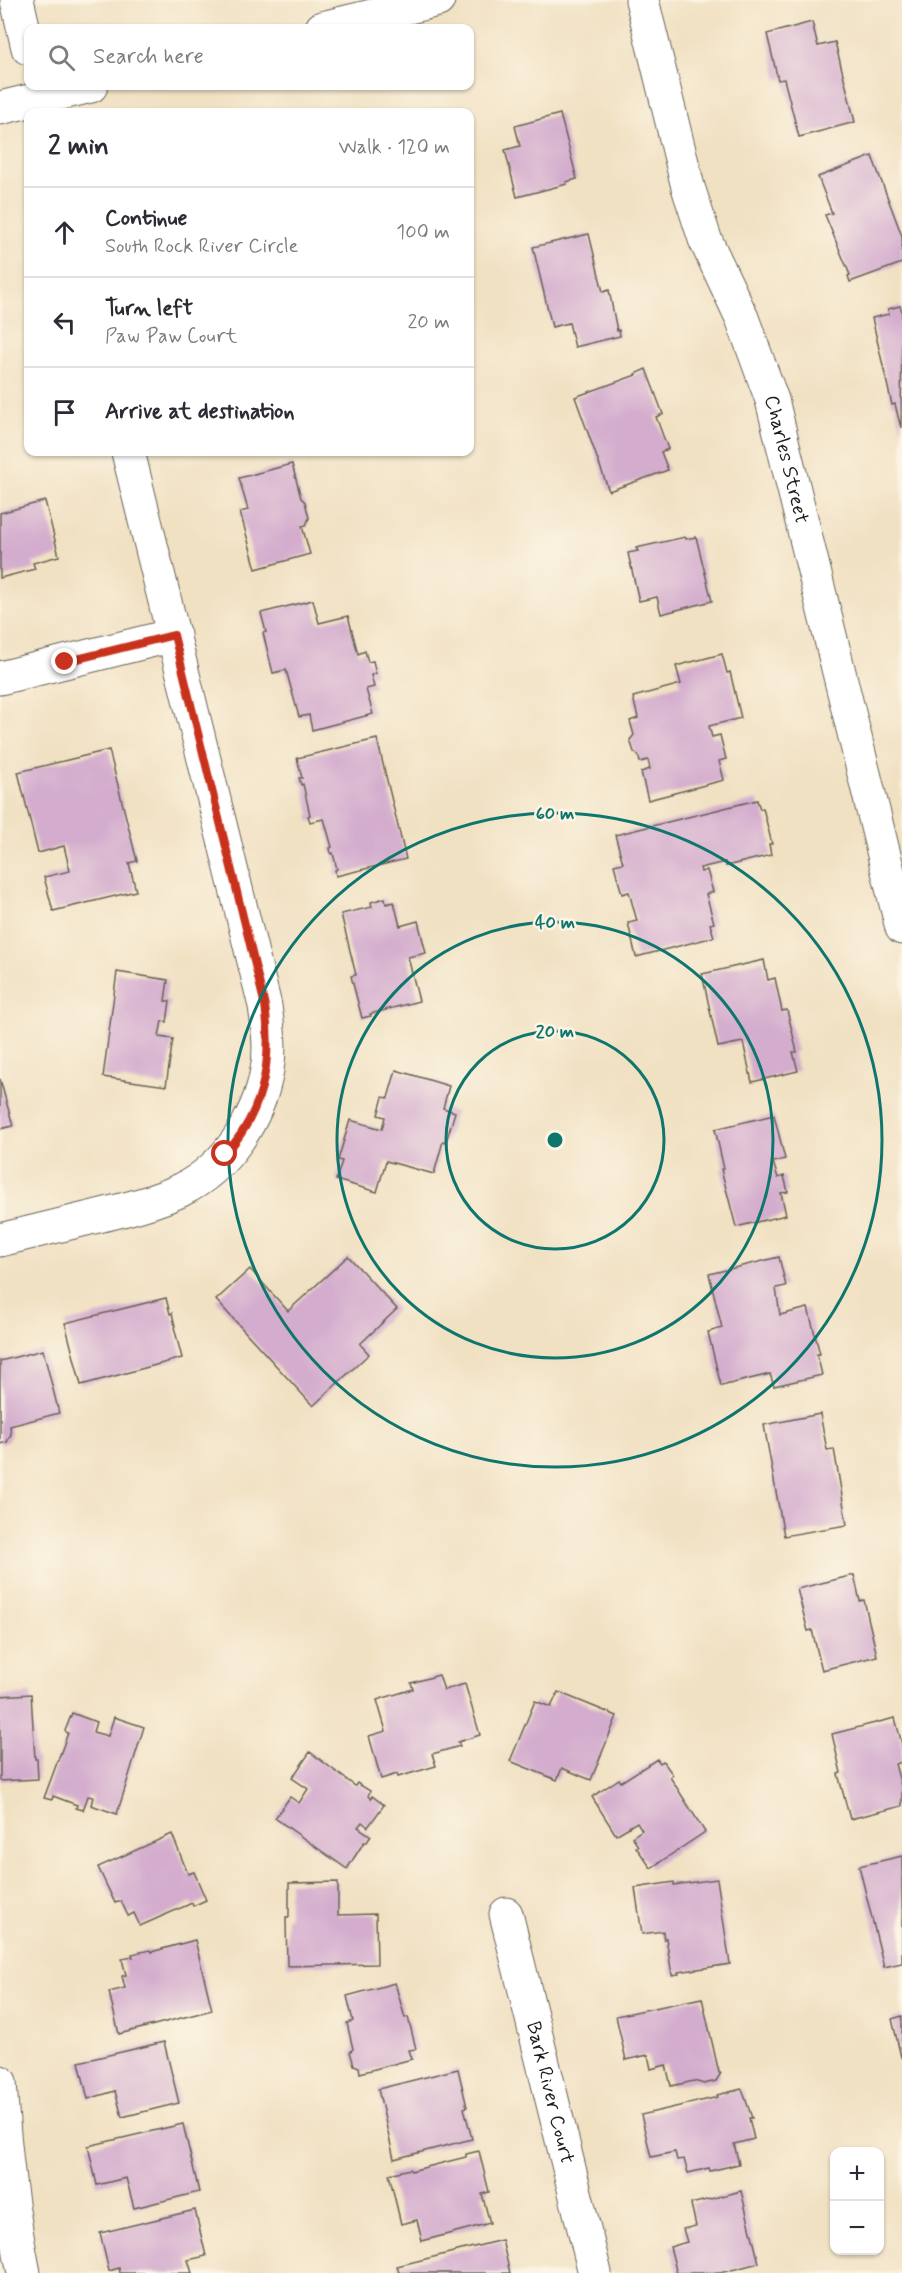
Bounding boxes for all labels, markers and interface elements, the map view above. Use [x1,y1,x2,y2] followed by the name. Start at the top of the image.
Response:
[24,24,474,90] search box
[45,41,78,74] icon: search
[93,43,204,71] text: Search here
[48,130,109,164] text: 2 min
[339,134,450,161] text: Walk · 120 m
[105,205,187,233] text: Continue
[48,216,81,249] icon: ahead
[396,219,450,246] text: 100 m
[105,233,298,260] text: South Rock River Circle
[105,295,193,323] text: Turn left
[48,306,81,339] icon: left
[407,309,450,336] text: 20 m
[105,323,237,350] text: Paw Paw Court
[758,392,815,527] street label: Charles Street
[48,396,81,429] icon: arrive
[105,398,295,426] text: Arrive at destination
[51,648,77,674] route end
[536,802,574,826] text: 60 m
[535,911,575,935] text: 40 m
[536,1020,574,1044] text: 20 m
[545,1130,565,1150] centre of rings
[211,1140,237,1166] route start
[520,2019,581,2167] street label: Bark River Court
[830,2147,884,2255] map controls
[830,2147,884,2201] button: +
[830,2201,884,2255] button: −

